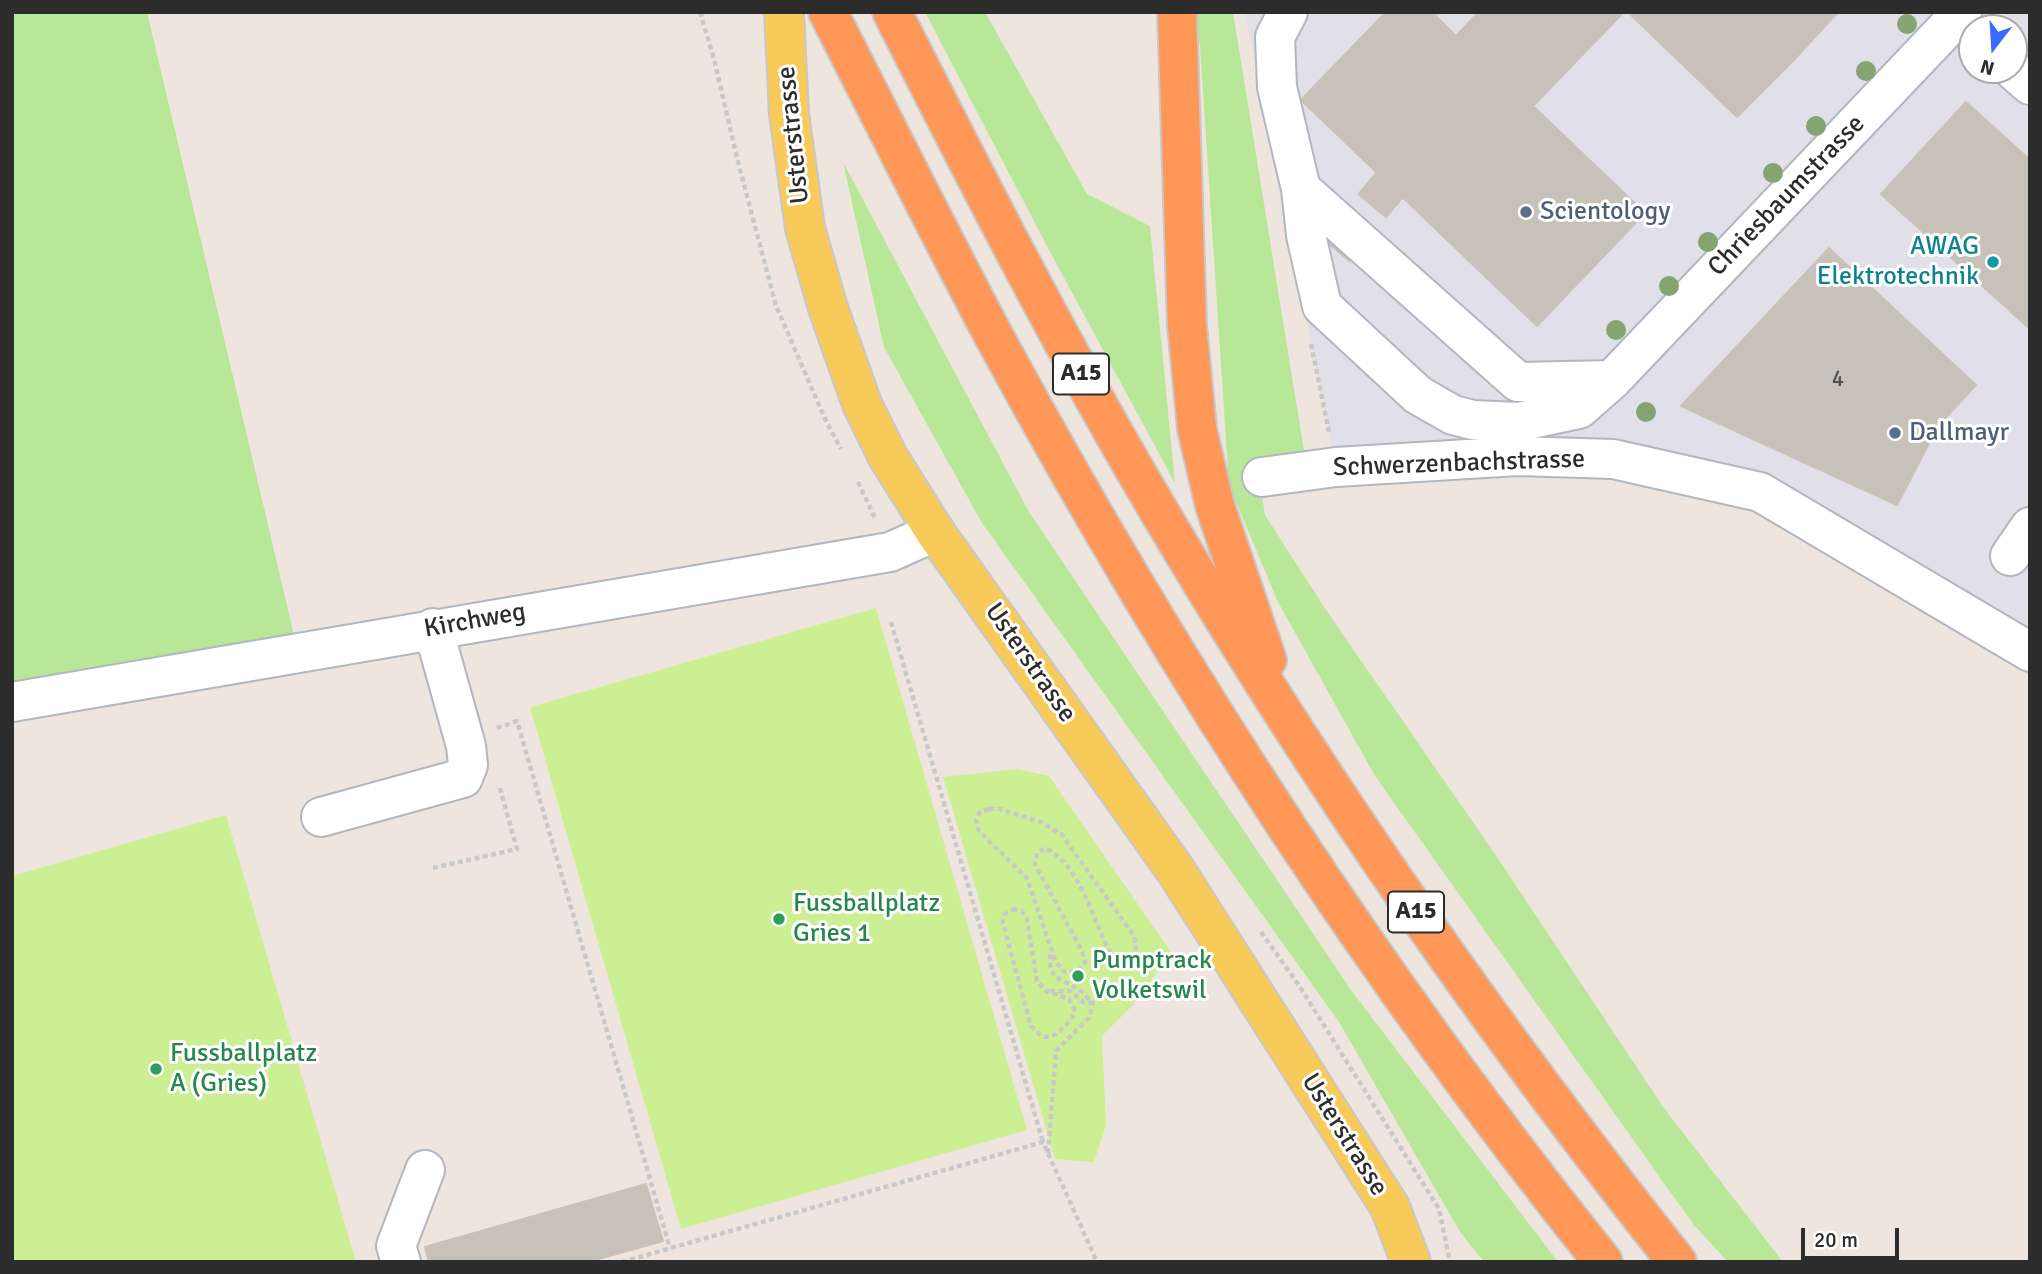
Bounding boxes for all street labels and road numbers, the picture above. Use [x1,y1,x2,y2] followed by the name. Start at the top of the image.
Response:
[771,65,817,205] street label: Usterstrasse
[1702,109,1872,283] street label: Chriesbaumstrasse
[1053,354,1109,394] road number: A15
[1332,444,1586,484] street label: Schwerzenbachstrasse
[422,597,528,645] street label: Kirchweg
[978,597,1082,729] street label: Usterstrasse
[1388,891,1444,932] road number: A15
[1294,1068,1394,1202] street label: Usterstrasse

